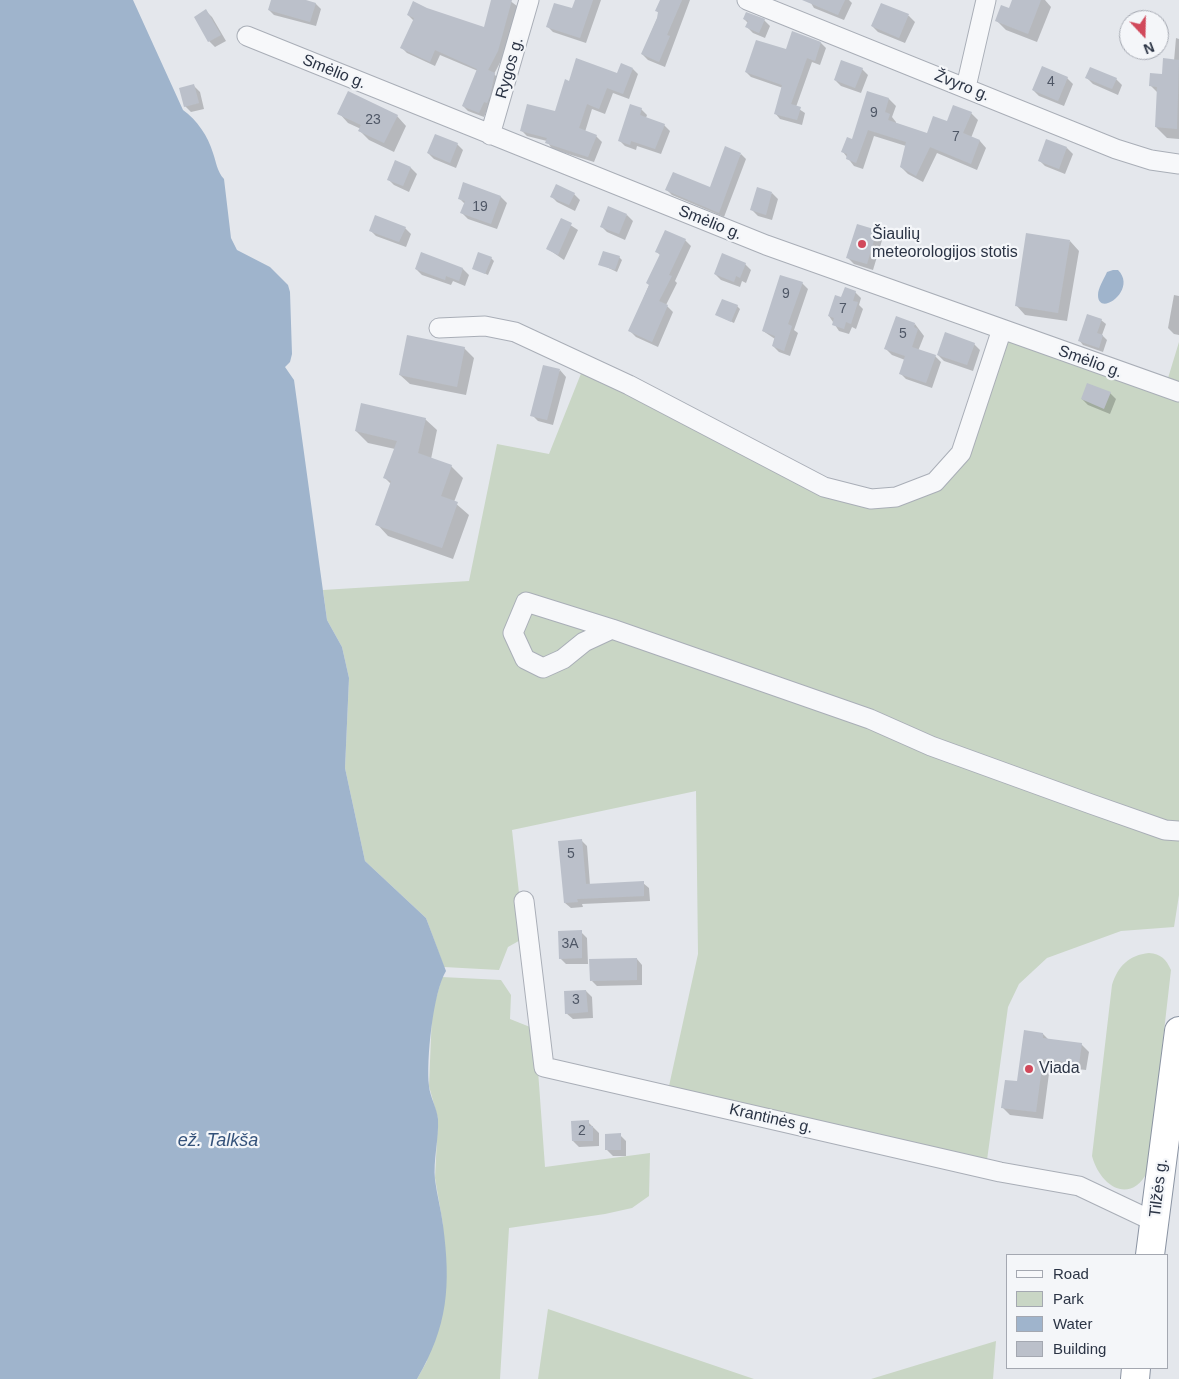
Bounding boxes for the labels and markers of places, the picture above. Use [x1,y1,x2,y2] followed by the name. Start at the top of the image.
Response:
[872,225,1018,263] place label: Šiaulių meteorologijos stotis
[856,238,868,250] marker: Šiaulių meteorologijos stotis
[1039,1059,1080,1079] place label: Viada
[1023,1063,1035,1075] marker: Viada

